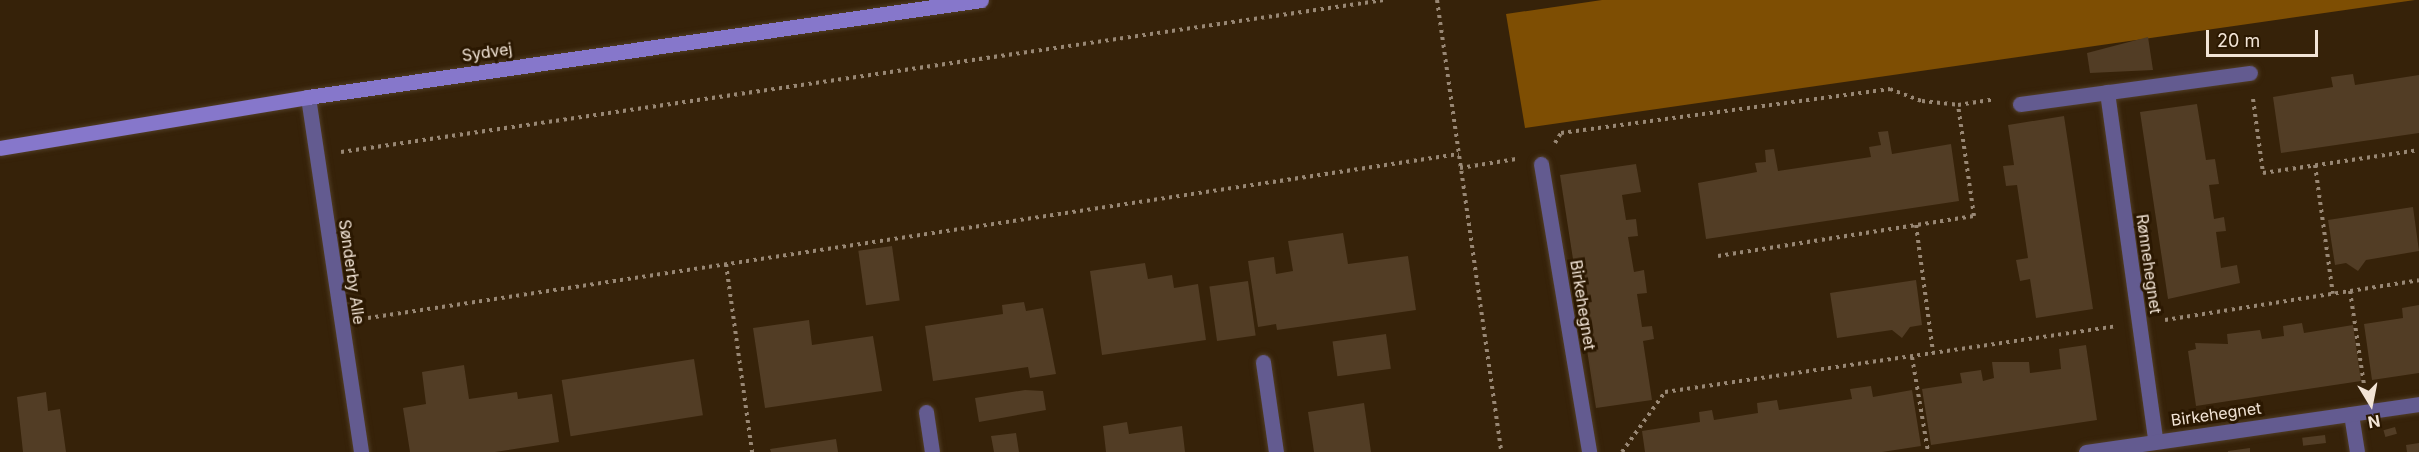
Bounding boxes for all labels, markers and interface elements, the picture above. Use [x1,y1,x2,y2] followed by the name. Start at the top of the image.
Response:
[2209,18,2322,56] scale bar
[2217,30,2260,51] text: 20 m
[461,39,513,65] street label: Sydvej
[2132,213,2166,315] street label: Rønnehegnet
[335,218,369,326] street label: Sønderby Alle
[1566,259,1600,351] street label: Birkehegnet
[2341,374,2401,434] north arrow
[2170,398,2262,430] street label: Birkehegnet
[2366,411,2382,433] text: N

